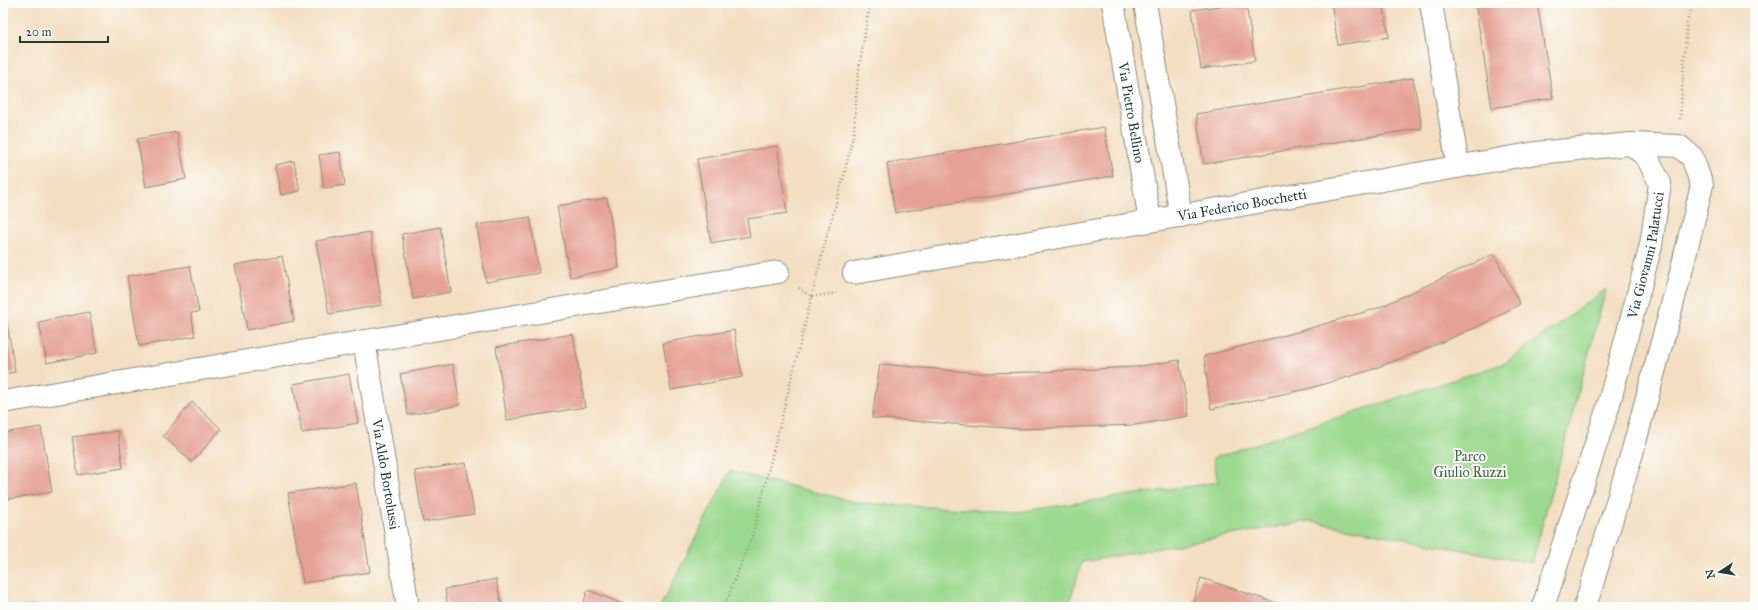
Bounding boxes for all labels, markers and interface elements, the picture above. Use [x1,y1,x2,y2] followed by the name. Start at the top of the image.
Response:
[20,18,108,44] scale bar
[26,25,52,39] text: 20 m
[1114,60,1148,164] street label: Via Pietro Bellino
[1175,185,1308,225] street label: Via Federico Bocchetti
[1624,190,1668,322] street label: Via Giovanni Palatucci
[368,417,403,531] street label: Via Aldo Bortolussi
[1433,448,1507,481] park label: Parco Giulio Ruzzi
[1700,552,1740,592] north arrow
[1703,567,1718,580] text: N

